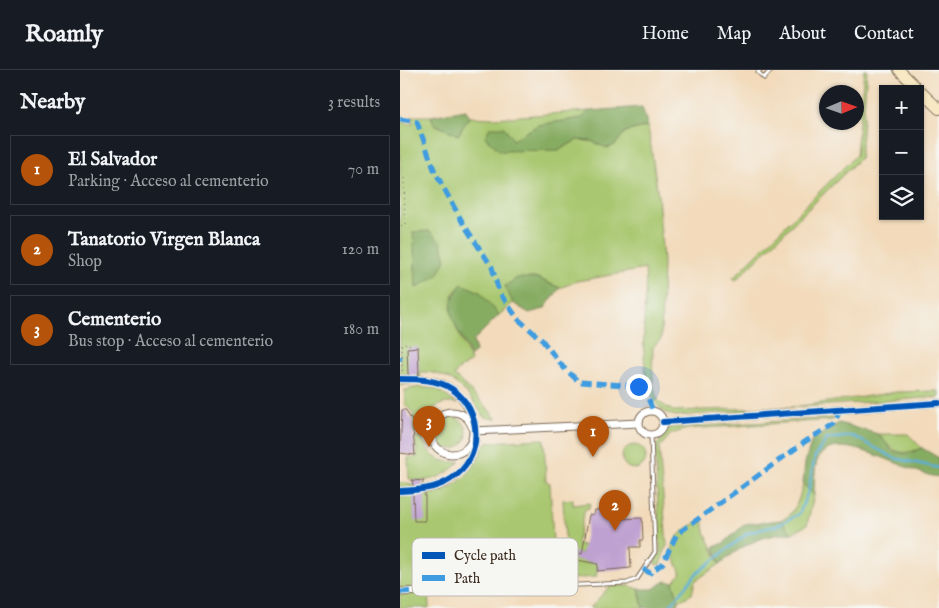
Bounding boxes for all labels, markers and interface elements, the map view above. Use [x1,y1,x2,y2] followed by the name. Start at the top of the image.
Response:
[25,19,103,50] text: Roamly
[642,23,689,46] text: Home
[717,23,751,46] text: Map
[779,23,826,46] text: About
[854,23,914,46] text: Contact
[819,85,864,130] north arrow
[879,85,924,220] map controls
[879,85,924,130] button: +
[20,89,85,116] text: Nearby
[328,93,380,113] text: 3 results
[879,130,924,175] button: −
[68,148,157,172] text: El Salvador
[34,160,40,180] text: 1
[348,160,379,180] text: 70 m
[68,172,269,192] text: Parking · Acceso al cementerio
[879,175,924,220] button: layers
[68,228,260,252] text: Tanatorio Virgen Blanca
[33,240,41,260] text: 2
[342,240,379,260] text: 120 m
[68,252,102,272] text: Shop
[68,308,161,332] text: Cementerio
[34,320,40,340] text: 3
[343,320,379,340] text: 180 m
[68,332,273,352] text: Bus stop · Acceso al cementerio
[626,374,652,400] your location
[413,406,445,447] pin: 3
[577,416,609,457] pin: 1
[599,490,631,531] pin: 2
[412,538,578,596] legend
[454,547,516,565] text: Cycle path
[454,570,481,588] text: Path

